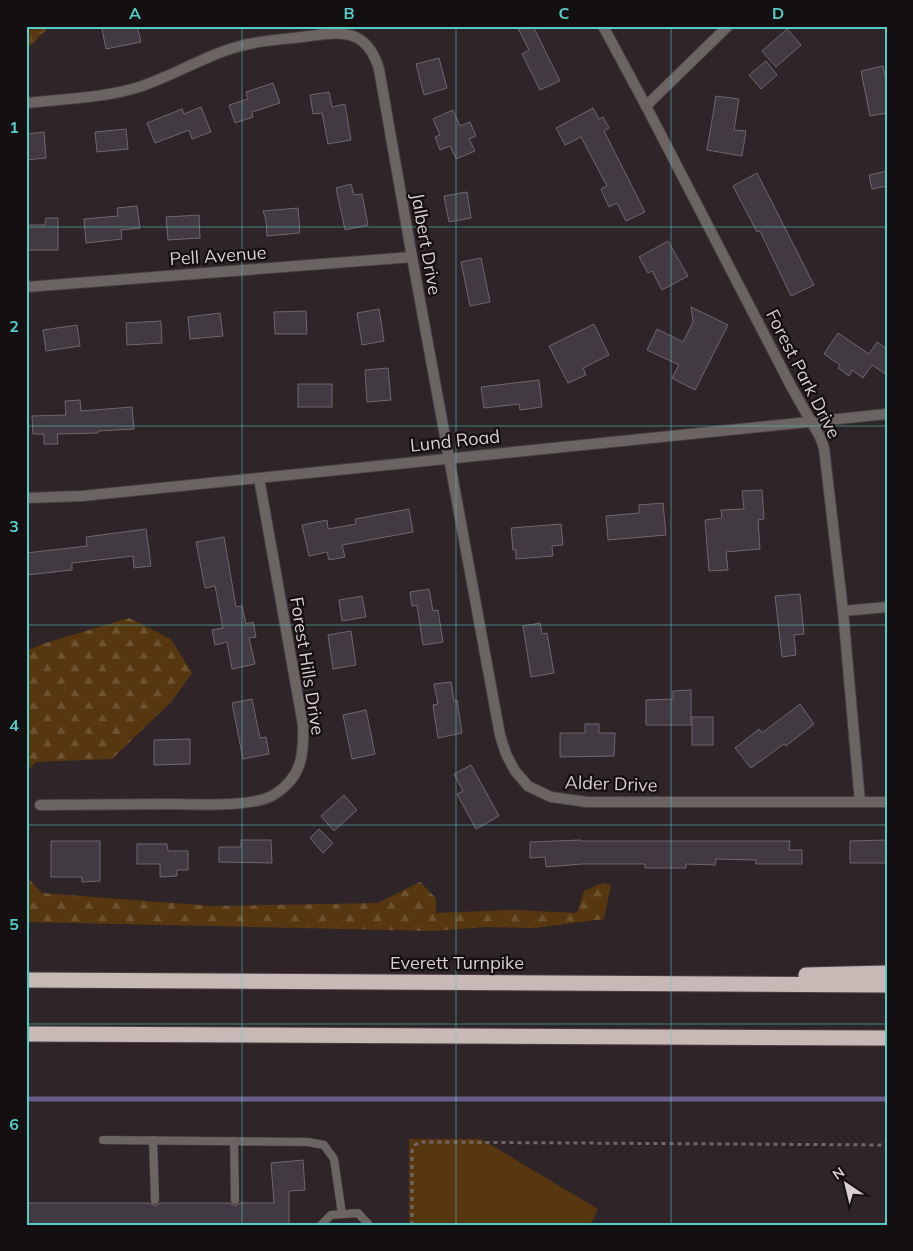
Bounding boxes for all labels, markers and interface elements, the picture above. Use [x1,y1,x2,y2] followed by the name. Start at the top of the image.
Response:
[129,3,141,23] text: A
[343,3,355,23] text: B
[559,3,570,23] text: C
[772,3,784,23] text: D
[9,117,19,137] text: 1
[406,191,447,297] street label: Jalbert Drive
[169,241,267,270] street label: Pell Avenue
[761,305,846,442] street label: Forest Park Drive
[9,316,19,336] text: 2
[409,424,501,457] street label: Lund Road
[9,516,19,536] text: 3
[285,595,330,737] street label: Forest Hills Drive
[9,715,19,735] text: 4
[564,770,658,797] street label: Alder Drive
[9,914,19,934] text: 5
[390,951,524,974] street label: Everett Turnpike
[9,1114,19,1134] text: 6
[820,1158,870,1208] north arrow
[829,1163,848,1184] text: N

